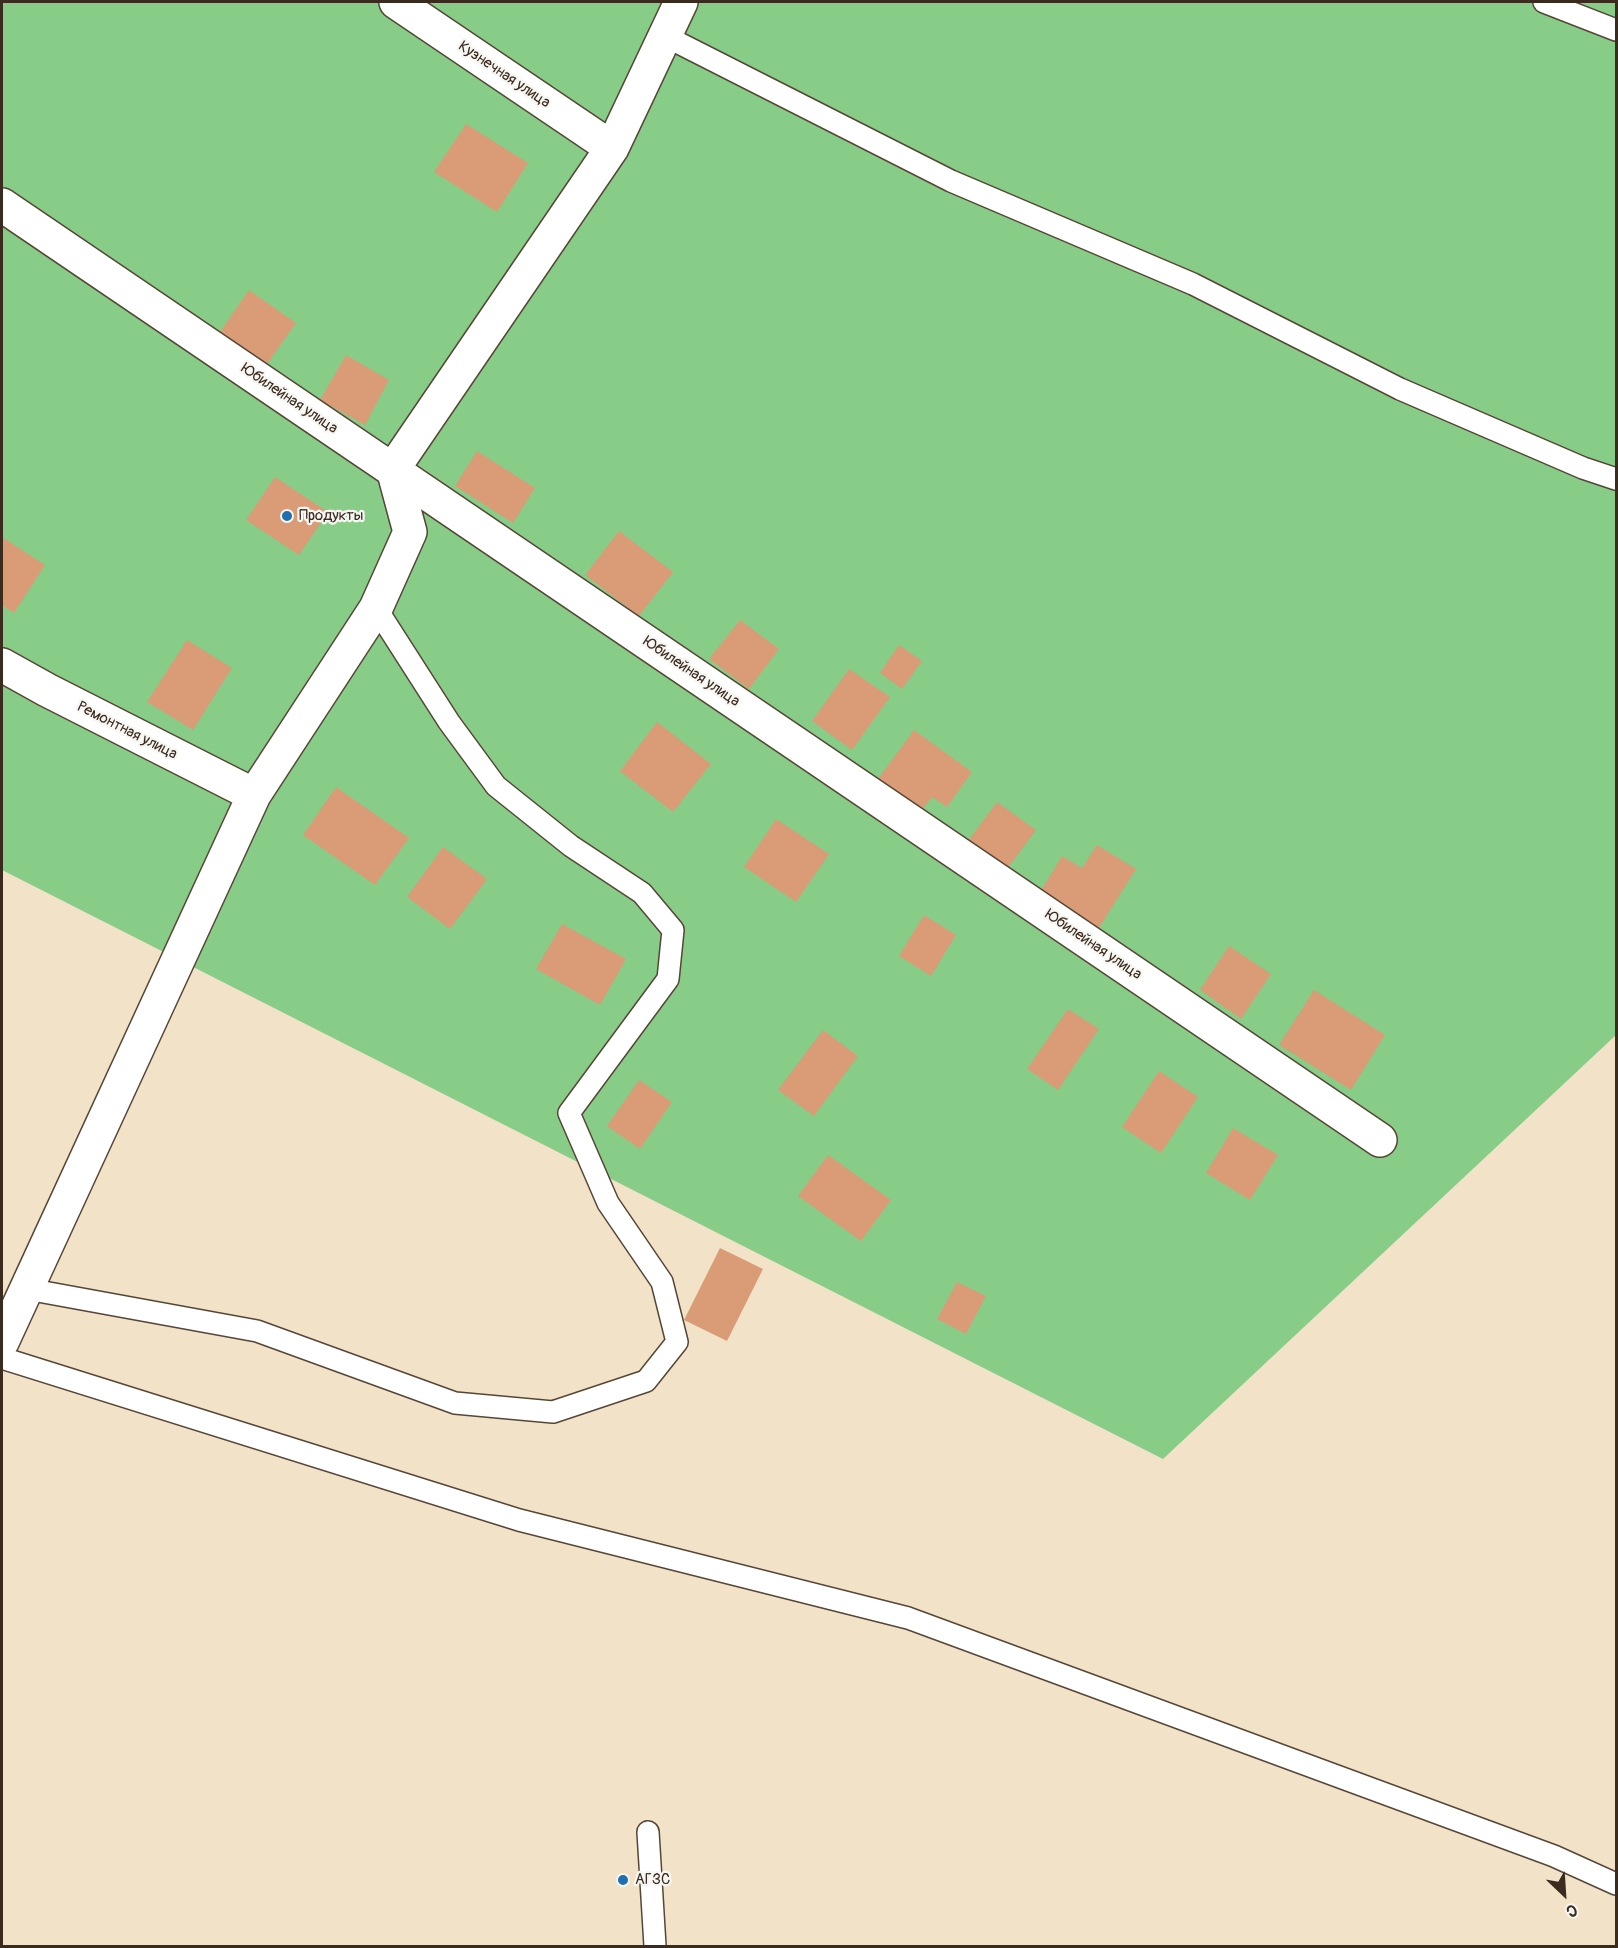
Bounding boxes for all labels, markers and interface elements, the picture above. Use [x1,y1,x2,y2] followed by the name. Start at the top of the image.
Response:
[455,38,553,112] street label: Кузнечная улица
[237,360,341,438] street label: Юбилейная улица
[299,507,363,525] place label: Продукты
[280,509,294,523] marker: Продукты
[639,633,743,711] street label: Юбилейная улица
[74,698,180,764] street label: Ремонтная улица
[1041,906,1145,984] street label: Юбилейная улица
[1534,1864,1594,1924] north arrow
[635,1871,670,1889] place label: АГЗС
[616,1873,630,1887] marker: АГЗС
[1563,1899,1580,1921] text: С

